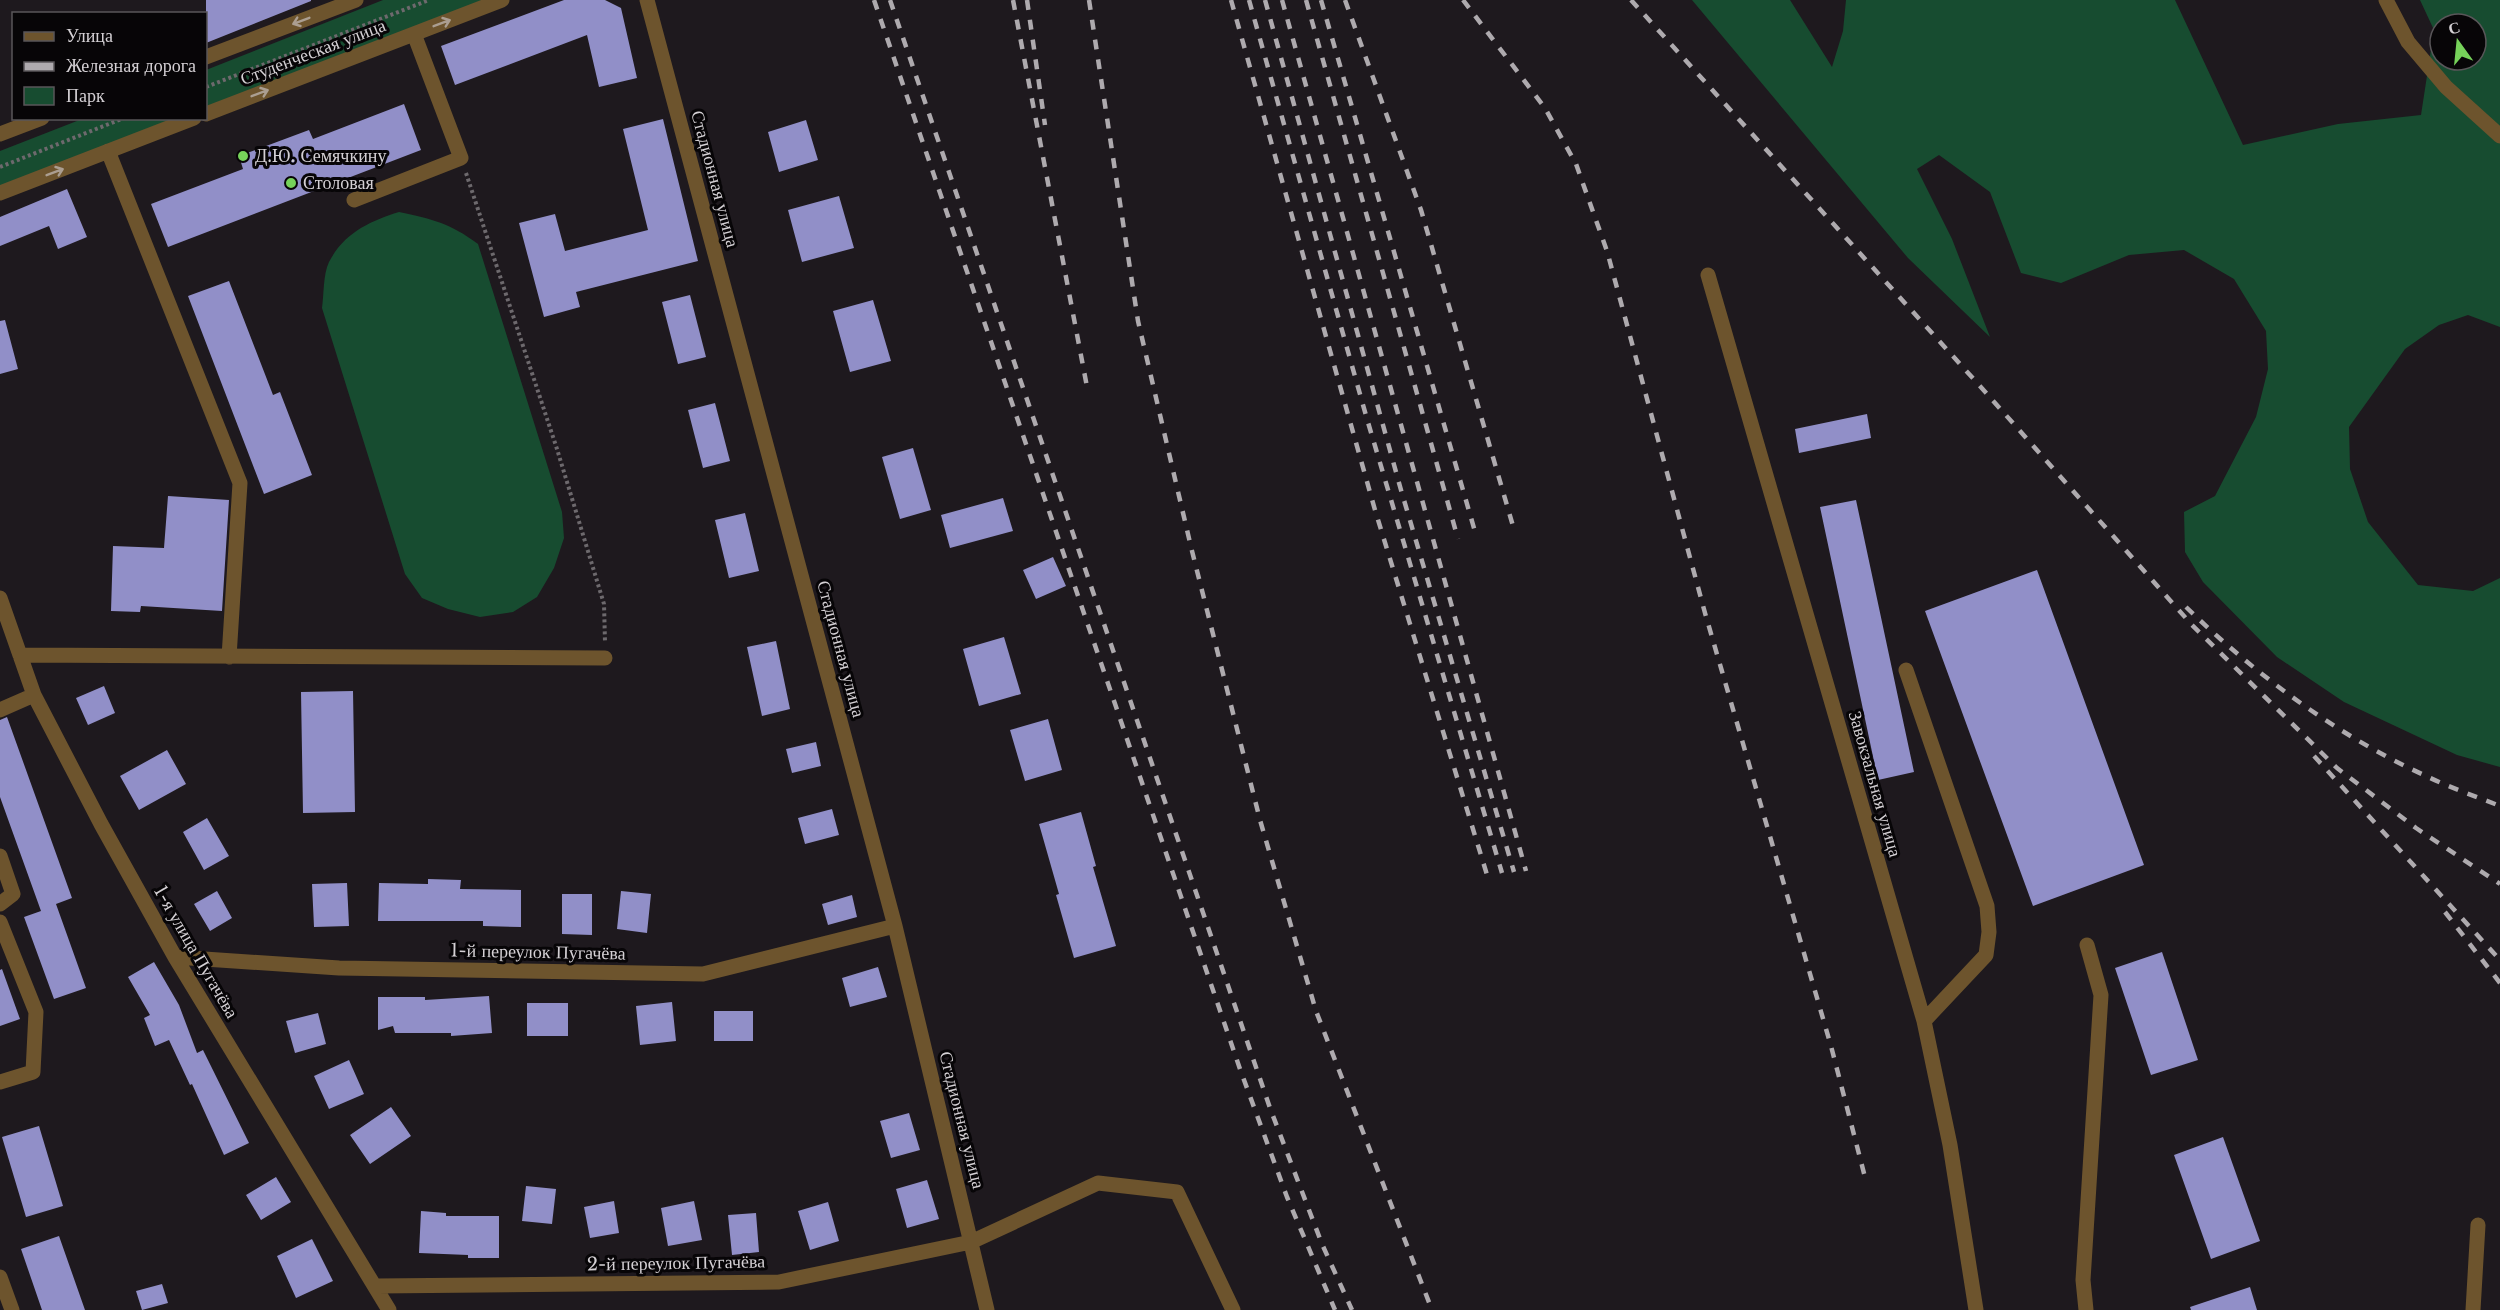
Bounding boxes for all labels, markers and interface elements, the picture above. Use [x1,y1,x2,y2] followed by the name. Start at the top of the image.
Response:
[12,12,207,120] legend
[2428,12,2488,72] north arrow
[237,14,389,90] street label: Студенческая улица
[292,16,311,27] one-way arrow
[2446,16,2462,39] text: С
[432,17,451,28] one-way arrow
[66,25,113,47] text: Улица
[66,55,196,77] text: Железная дорога
[66,85,105,107] text: Парк
[250,87,269,98] one-way arrow
[686,108,744,250] street label: Стадионная улица
[255,145,386,167] place label: Д.Ю. Семячкину
[236,149,250,163] marker: Д.Ю. Семячкину
[45,166,63,177] one-way arrow
[303,172,374,194] place label: Столовая
[284,176,298,190] marker: Столовая
[812,578,870,720] street label: Стадионная улица
[1844,708,1906,860] street label: Завокзальная улица
[149,882,243,1022] street label: 1-я улица Пугачёва
[450,939,626,965] street label: 1-й переулок Пугачёва
[934,1049,990,1191] street label: Стадионная улица
[587,1250,765,1276] street label: 2-й переулок Пугачёва

